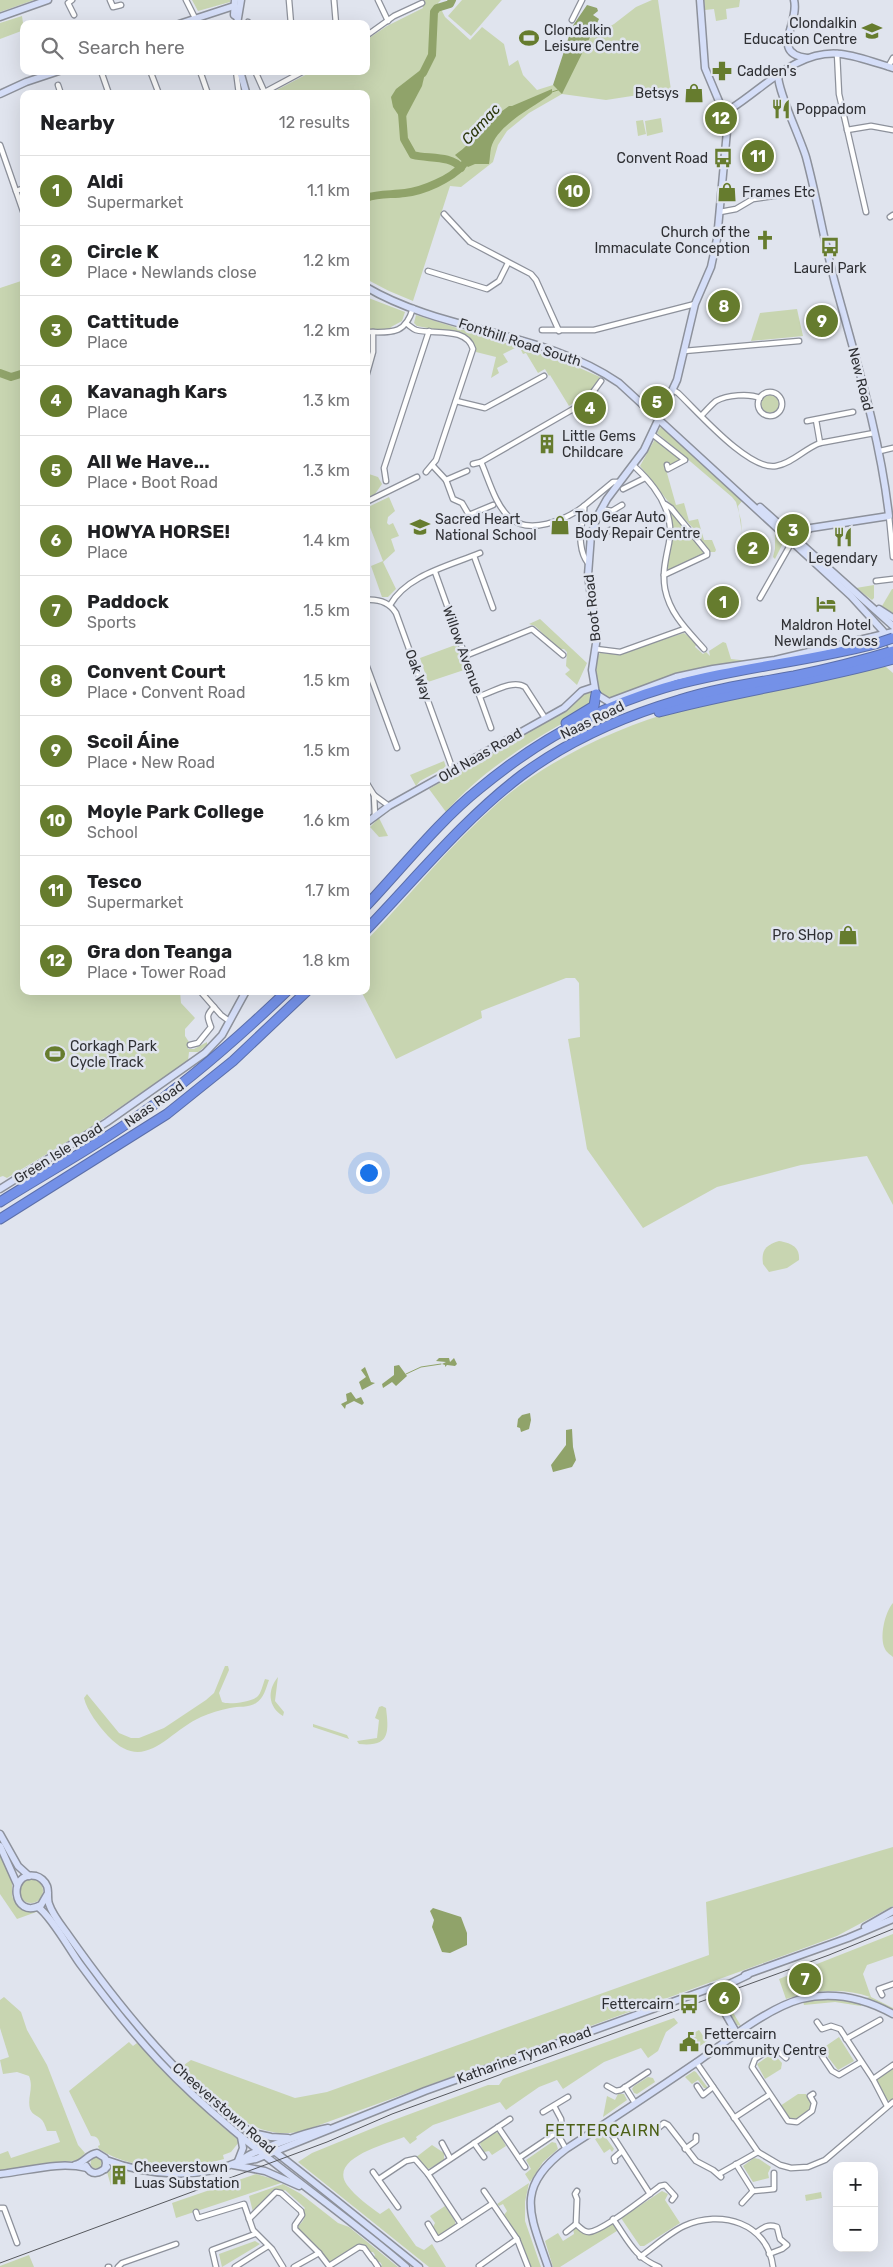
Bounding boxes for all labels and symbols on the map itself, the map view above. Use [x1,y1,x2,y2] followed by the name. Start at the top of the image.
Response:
[744,15,857,48] place label: Clondalkin Education Centre
[861,20,883,42] school or university icon: Clondalkin Education Centre
[544,22,639,55] place label: Clondalkin Leisure Centre
[518,27,540,49] sports icon: Clondalkin Leisure Centre
[711,60,733,82] pharmacy icon: Cadden's
[737,63,797,80] place label: Cadden's
[683,82,705,104] shop icon: Betsys
[635,85,679,102] place label: Betsys
[770,98,792,120] restaurant icon: Poppadom
[705,99,737,137] pin: 12
[458,100,504,148] water label: Camac
[796,101,866,118] place label: Poppadom
[742,137,774,175] pin: 11
[712,147,734,169] bus stop icon: Convent Road
[617,150,708,167] place label: Convent Road
[558,172,590,210] pin: 10
[716,181,738,203] shop icon: Frames Etc
[742,184,816,201] place label: Frames Etc
[595,224,750,257] place label: Church of the Immaculate Conception
[754,229,776,251] church icon: Church of the Immaculate Conception
[819,236,841,258] bus stop icon: Laurel Park
[793,260,867,277] place label: Laurel Park
[708,287,740,325] pin: 8
[806,302,838,340] pin: 9
[456,315,583,370] street label: Fonthill Road South
[844,346,877,413] street label: New Road
[641,383,673,421] pin: 5
[574,389,606,427] pin: 4
[562,428,636,461] place label: Little Gems Childcare
[536,433,558,455] building icon: Little Gems Childcare
[575,509,701,542] place label: Top Gear Auto Body Repair Centre
[435,511,537,544] place label: Sacred Heart National School
[777,511,809,549] pin: 3
[549,514,571,536] shop icon: Top Gear Auto Body Repair Centre
[409,516,431,538] school or university icon: Sacred Heart National School
[832,526,854,548] restaurant icon: Legendary
[737,529,769,567] pin: 2
[808,550,878,567] place label: Legendary
[581,574,604,642] street label: Boot Road
[707,583,739,621] pin: 1
[815,593,837,615] hotel icon: Maldron Hotel Newlands Cross
[439,604,486,697] street label: Willow Avenue
[774,617,878,650] place label: Maldron Hotel Newlands Cross
[401,647,436,704] street label: Oak Way
[558,698,627,743] street label: Naas Road
[435,725,525,786] street label: Old Naas Road
[837,924,859,946] shop icon: Pro SHop
[772,927,833,944] place label: Pro SHop
[70,1038,158,1071] place label: Corkagh Park Cycle Track
[44,1043,66,1065] sports icon: Corkagh Park Cycle Track
[121,1078,187,1131] street label: Naas Road
[11,1119,106,1187] street label: Green Isle Road
[356,1160,382,1186] your location
[789,1960,821,1998] pin: 7
[708,1979,740,2017] pin: 6
[678,1993,700,2015] bus stop icon: Fettercairn
[602,1996,674,2013] place label: Fettercairn
[455,2023,594,2088] street label: Katharine Tynan Road
[704,2026,827,2059] place label: Fettercairn Community Centre
[678,2031,700,2053] public building icon: Fettercairn Community Centre
[169,2059,279,2158] street label: Cheeverstown Road
[545,2121,661,2140] district label: FETTERCAIRN
[134,2159,240,2192] place label: Cheeverstown Luas Substation
[108,2164,130,2186] building icon: Cheeverstown Luas Substation

